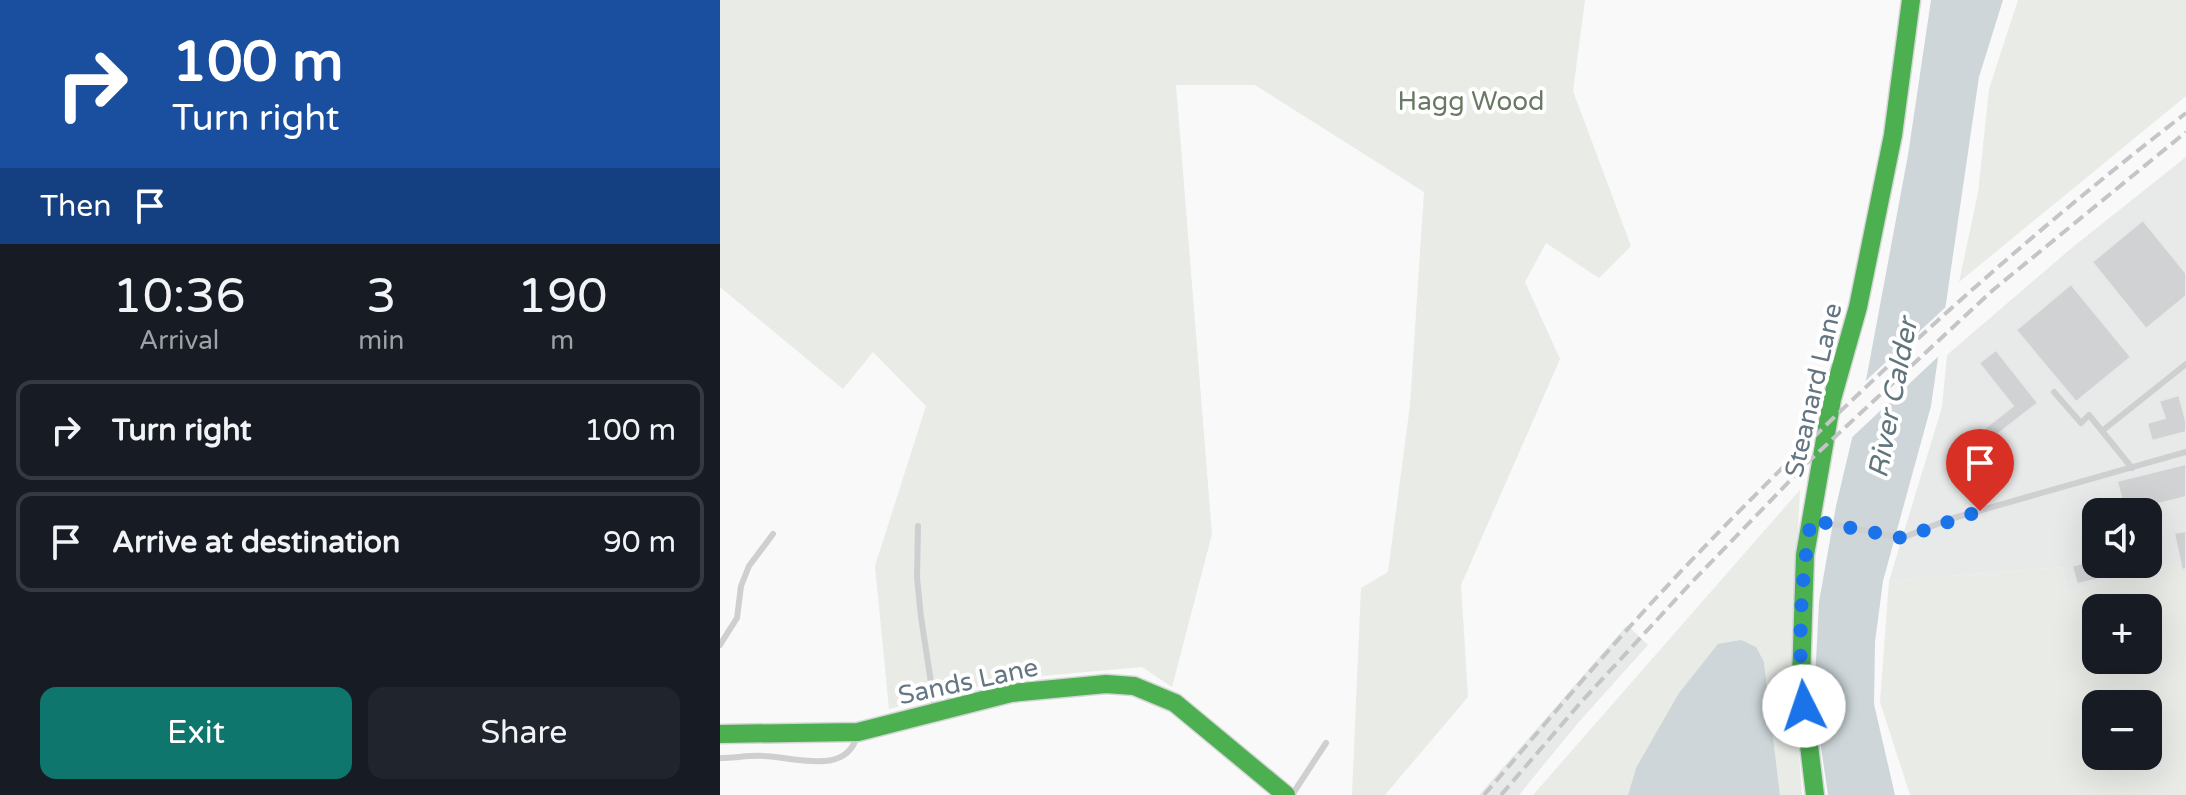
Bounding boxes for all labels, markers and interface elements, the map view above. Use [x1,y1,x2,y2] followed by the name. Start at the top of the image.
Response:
[172,29,343,96] text: 100 m
[40,32,144,136] icon: right
[1398,86,1544,117] park label: Hagg Wood
[172,97,339,140] text: Turn right
[128,184,172,228] icon: arrive
[40,188,112,225] text: Then
[113,268,246,326] text: 10:36
[366,268,396,326] text: 3
[517,268,607,326] text: 190
[1778,300,1849,480] street label: Steanard Lane
[1861,312,1926,481] water label: River Calder
[139,325,219,356] text: Arrival
[358,325,404,356] text: min
[550,325,574,356] text: m
[44,408,88,452] icon: right
[112,412,252,449] text: Turn right
[584,412,676,449] text: 100 m
[1946,429,2014,511] pin
[1958,441,2002,485] icon: arrive
[2082,498,2162,770] map controls
[2082,498,2162,578] button: sound
[44,520,88,564] icon: arrive
[112,524,400,561] text: Arrive at destination
[603,524,676,561] text: 90 m
[2082,594,2162,674] button: +
[895,652,1041,711] street label: Sands Lane
[1762,664,1846,748] position arrow
[40,687,352,779] button: Exit
[368,687,680,779] button: Share
[2082,690,2162,770] button: −

